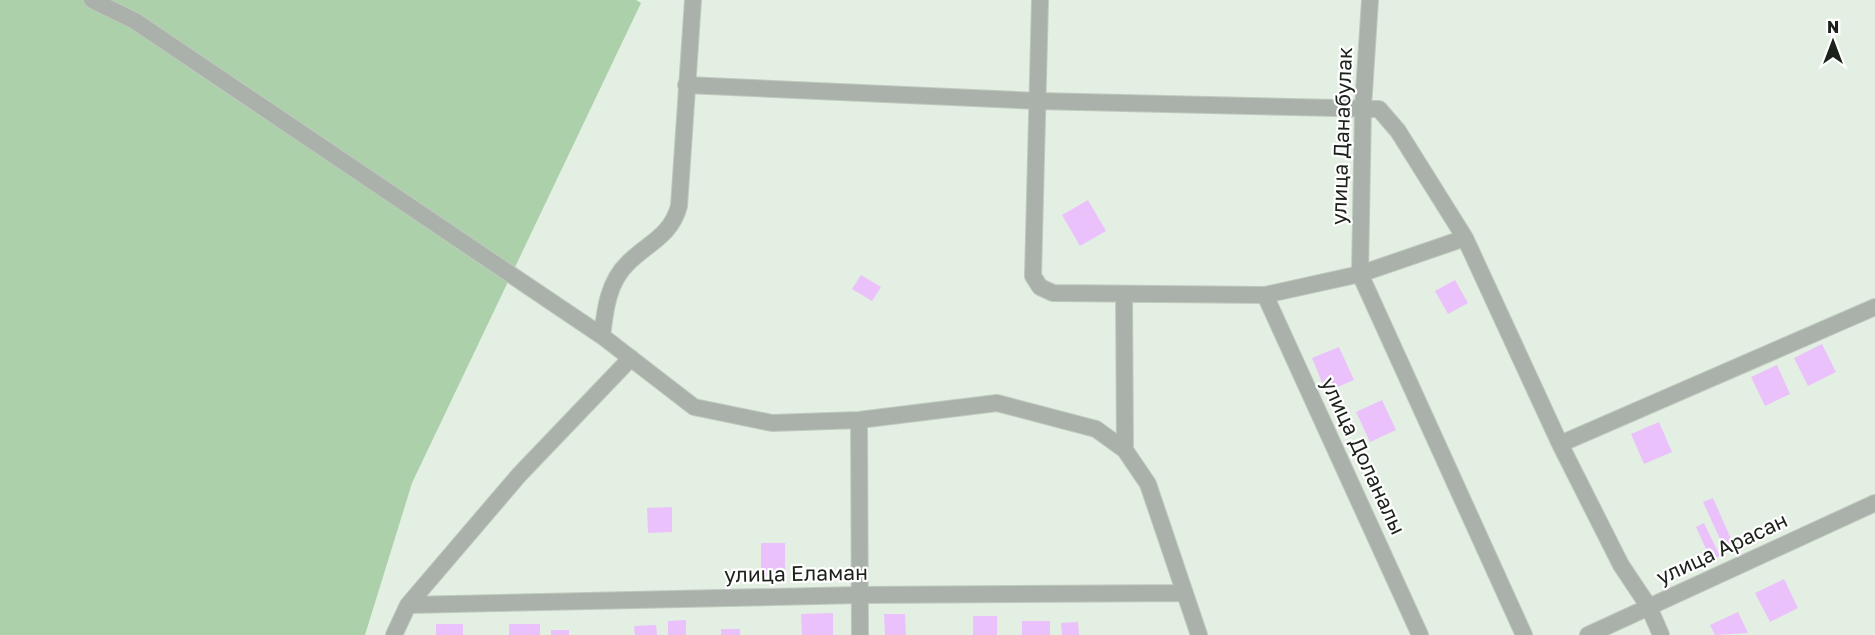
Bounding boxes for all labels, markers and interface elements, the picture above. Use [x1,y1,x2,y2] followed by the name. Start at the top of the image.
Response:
[1803,12,1863,72] north arrow
[1827,17,1839,37] text: N
[1325,46,1357,226] street label: улица Данабулак
[1316,373,1412,538] street label: улица Доланалы
[1652,506,1791,590] street label: улица Арасан
[724,559,868,587] street label: улица Еламан

